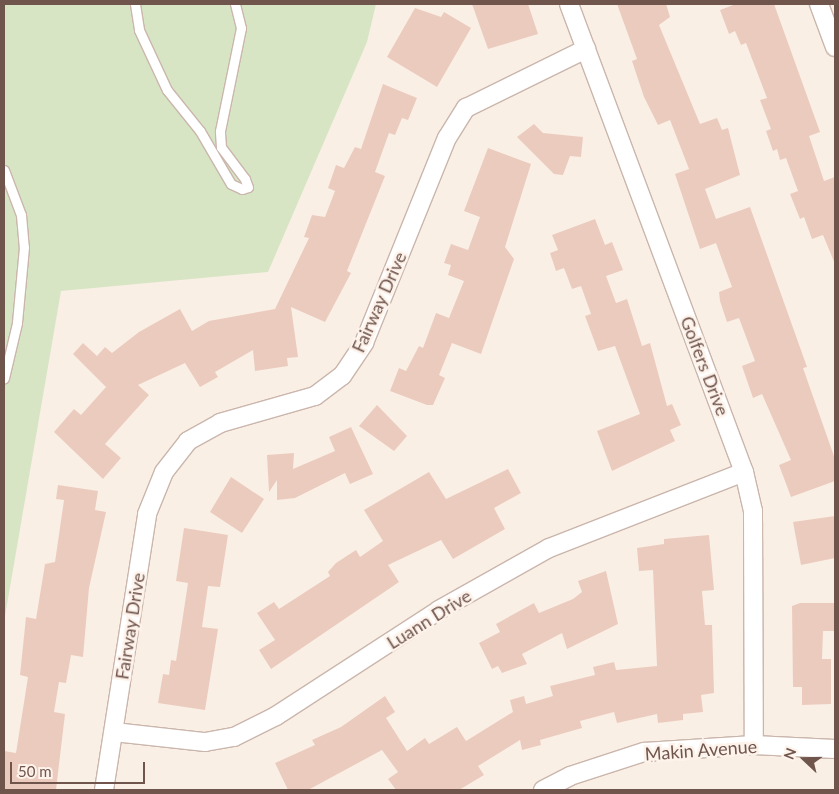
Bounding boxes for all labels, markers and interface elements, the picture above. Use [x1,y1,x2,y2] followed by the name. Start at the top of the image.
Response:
[347,248,411,356] street label: Fairway Drive
[676,313,734,419] street label: Golfers Drive
[111,571,149,681] street label: Fairway Drive
[383,585,475,653] street label: Luann Drive
[779,734,829,784] north arrow
[644,735,758,765] street label: Makin Avenue
[780,745,799,762] text: N
[12,752,148,784] scale bar
[18,762,52,780] text: 50 m

